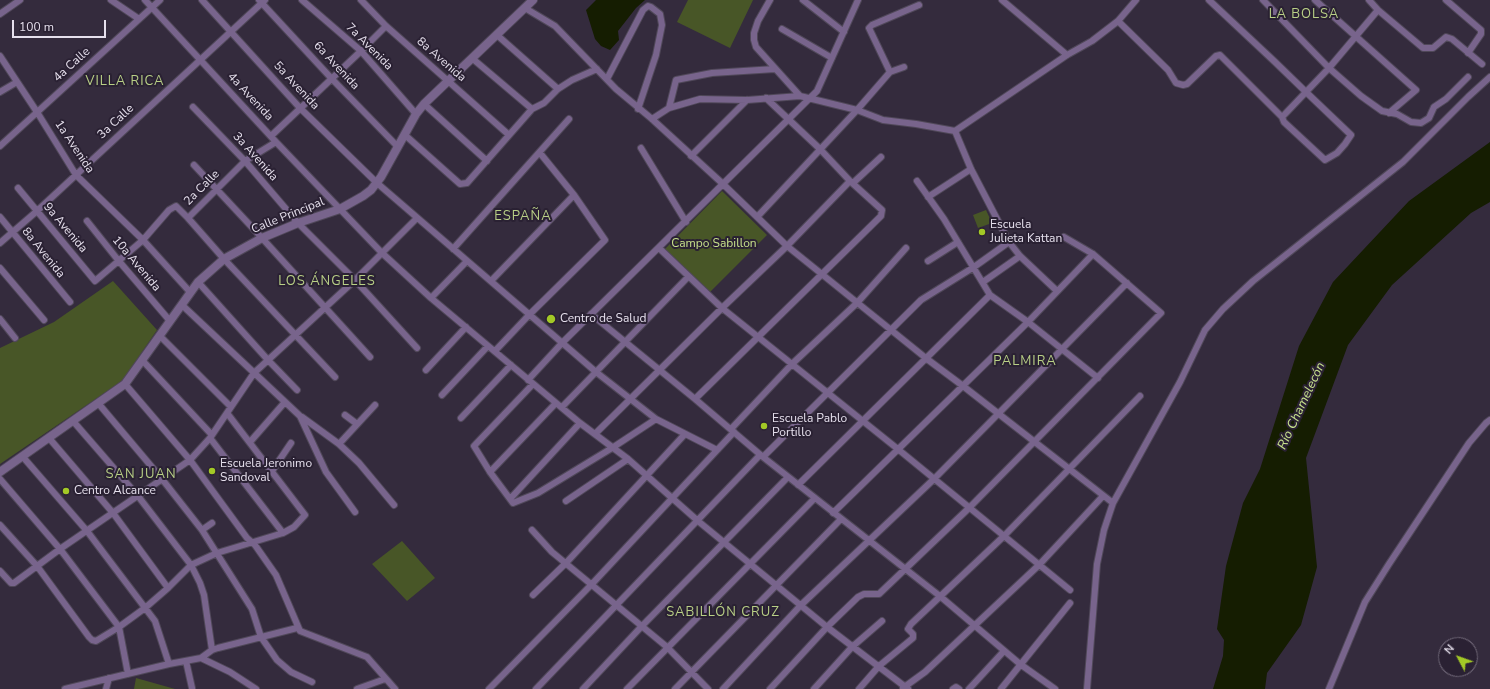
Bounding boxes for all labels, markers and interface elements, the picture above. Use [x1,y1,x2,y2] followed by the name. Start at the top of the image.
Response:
[1269,7,1339,23] district label: LA BOLSA
[14,12,108,38] scale bar
[19,19,54,35] text: 100 m
[343,21,395,73] street label: 7a Avenida
[413,35,469,85] street label: 8a Avenida
[310,39,362,93] street label: 6a Avenida
[51,45,93,85] street label: 4a Calle
[270,59,322,113] street label: 5a Avenida
[224,70,276,124] street label: 4a Avenida
[86,74,164,90] district label: VILLA RICA
[95,102,137,142] street label: 3a Calle
[51,118,97,176] street label: 1a Avenida
[229,130,281,184] street label: 3a Avenida
[181,167,223,209] street label: 2a Calle
[249,195,327,237] street label: Calle Principal
[40,200,90,256] street label: 9a Avenida
[494,209,552,225] district label: ESPAÑA
[990,218,1062,246] place label: Escuela Julieta Kattan
[18,225,68,281] street label: 8a Avenida
[977,227,987,237] marker: Escuela Julieta Kattan
[109,233,163,295] street label: 10a Avenida
[671,237,757,251] park label: Campo Sabillon
[278,274,376,290] district label: LOS ÁNGELES
[560,312,647,326] place label: Centro de Salud
[545,313,557,325] marker: Centro de Salud
[993,354,1057,370] district label: PALMIRA
[1275,360,1329,452] water label: Río Chamelecón
[772,412,847,440] place label: Escuela Pablo Portillo
[759,421,769,431] marker: Escuela Pablo Portillo
[220,457,312,485] place label: Escuela Jeronimo Sandoval
[207,466,217,476] marker: Escuela Jeronimo Sandoval
[105,467,177,483] district label: SAN JUAN
[74,484,156,498] place label: Centro Alcance
[61,486,71,496] marker: Centro Alcance
[666,605,780,621] district label: SABILLÓN CRUZ
[1438,637,1478,677] north arrow
[1441,641,1458,657] text: N

